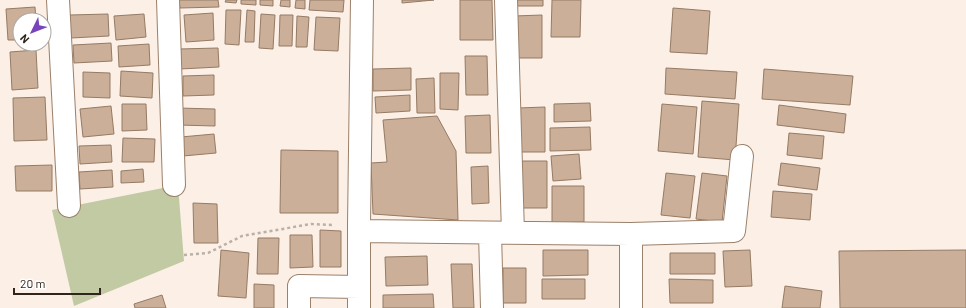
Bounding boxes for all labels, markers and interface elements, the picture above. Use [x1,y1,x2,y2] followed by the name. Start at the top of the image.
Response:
[12,12,52,52] north arrow
[17,32,32,46] text: N
[14,270,100,296] scale bar
[20,276,46,290] text: 20 m

